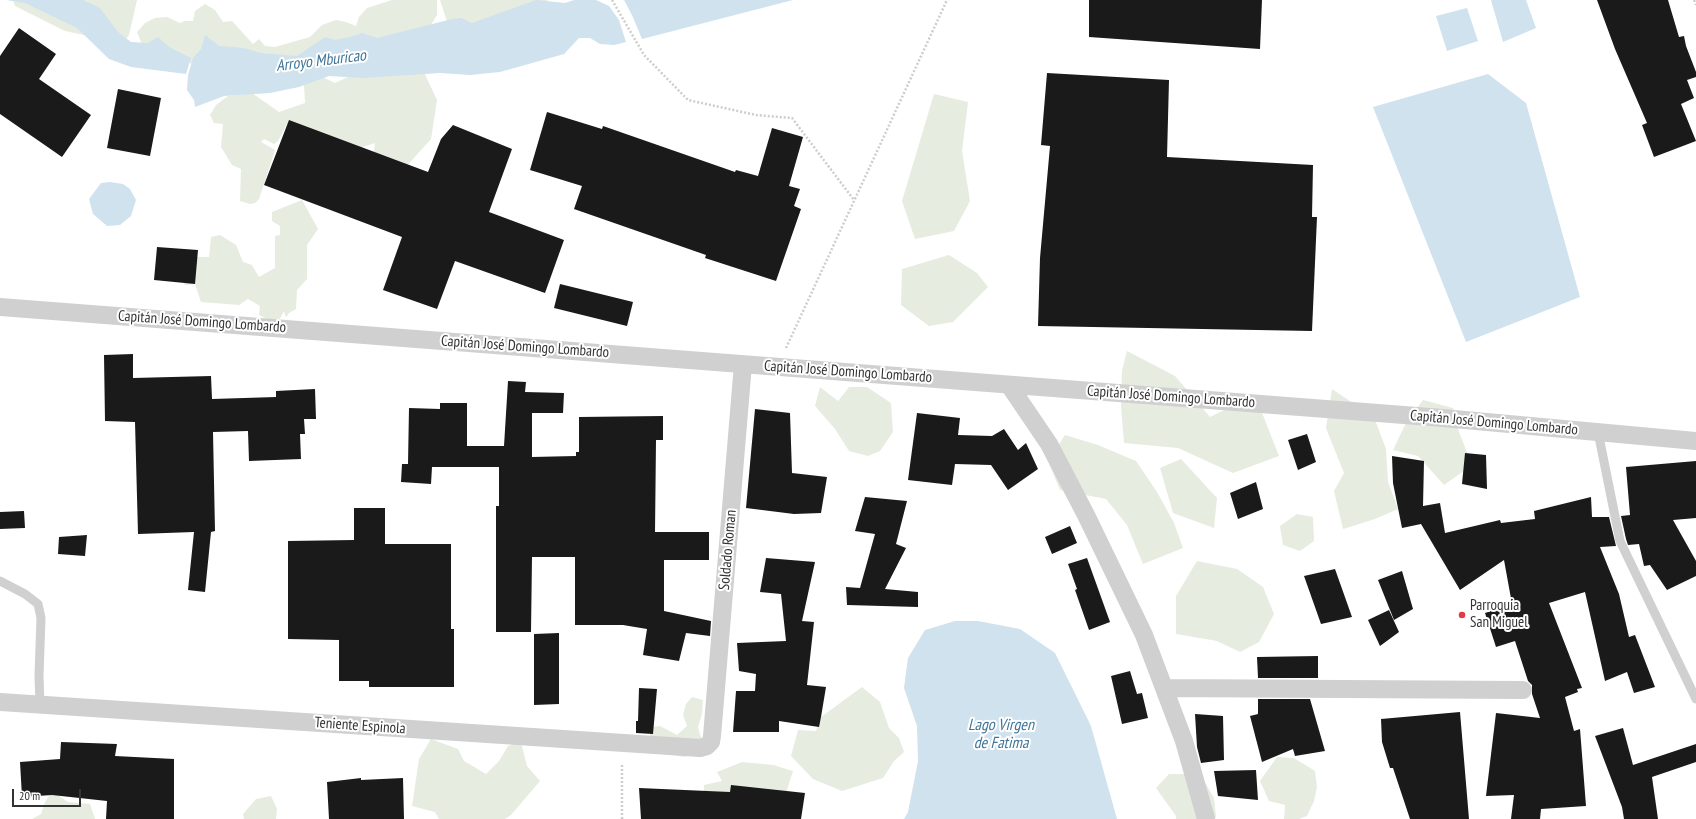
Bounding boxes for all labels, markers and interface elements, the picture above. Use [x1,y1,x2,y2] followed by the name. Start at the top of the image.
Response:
[275,46,367,76] water label: Arroyo Mburicao
[117,307,287,337] street label: Capitán José Domingo Lombardo
[440,332,610,362] street label: Capitán José Domingo Lombardo
[763,357,933,387] street label: Capitán José Domingo Lombardo
[1086,382,1256,412] street label: Capitán José Domingo Lombardo
[1409,407,1579,439] street label: Capitán José Domingo Lombardo
[716,509,740,591] street label: Soldado Roman
[1470,597,1528,632] place label: Parroquia San Miguel
[1457,610,1467,620] marker: Parroquia San Miguel
[314,714,406,738] street label: Teniente Espinola
[968,715,1034,753] water label: Lago Virgen de Fatima
[14,781,83,807] scale bar
[19,788,40,803] text: 20 m

